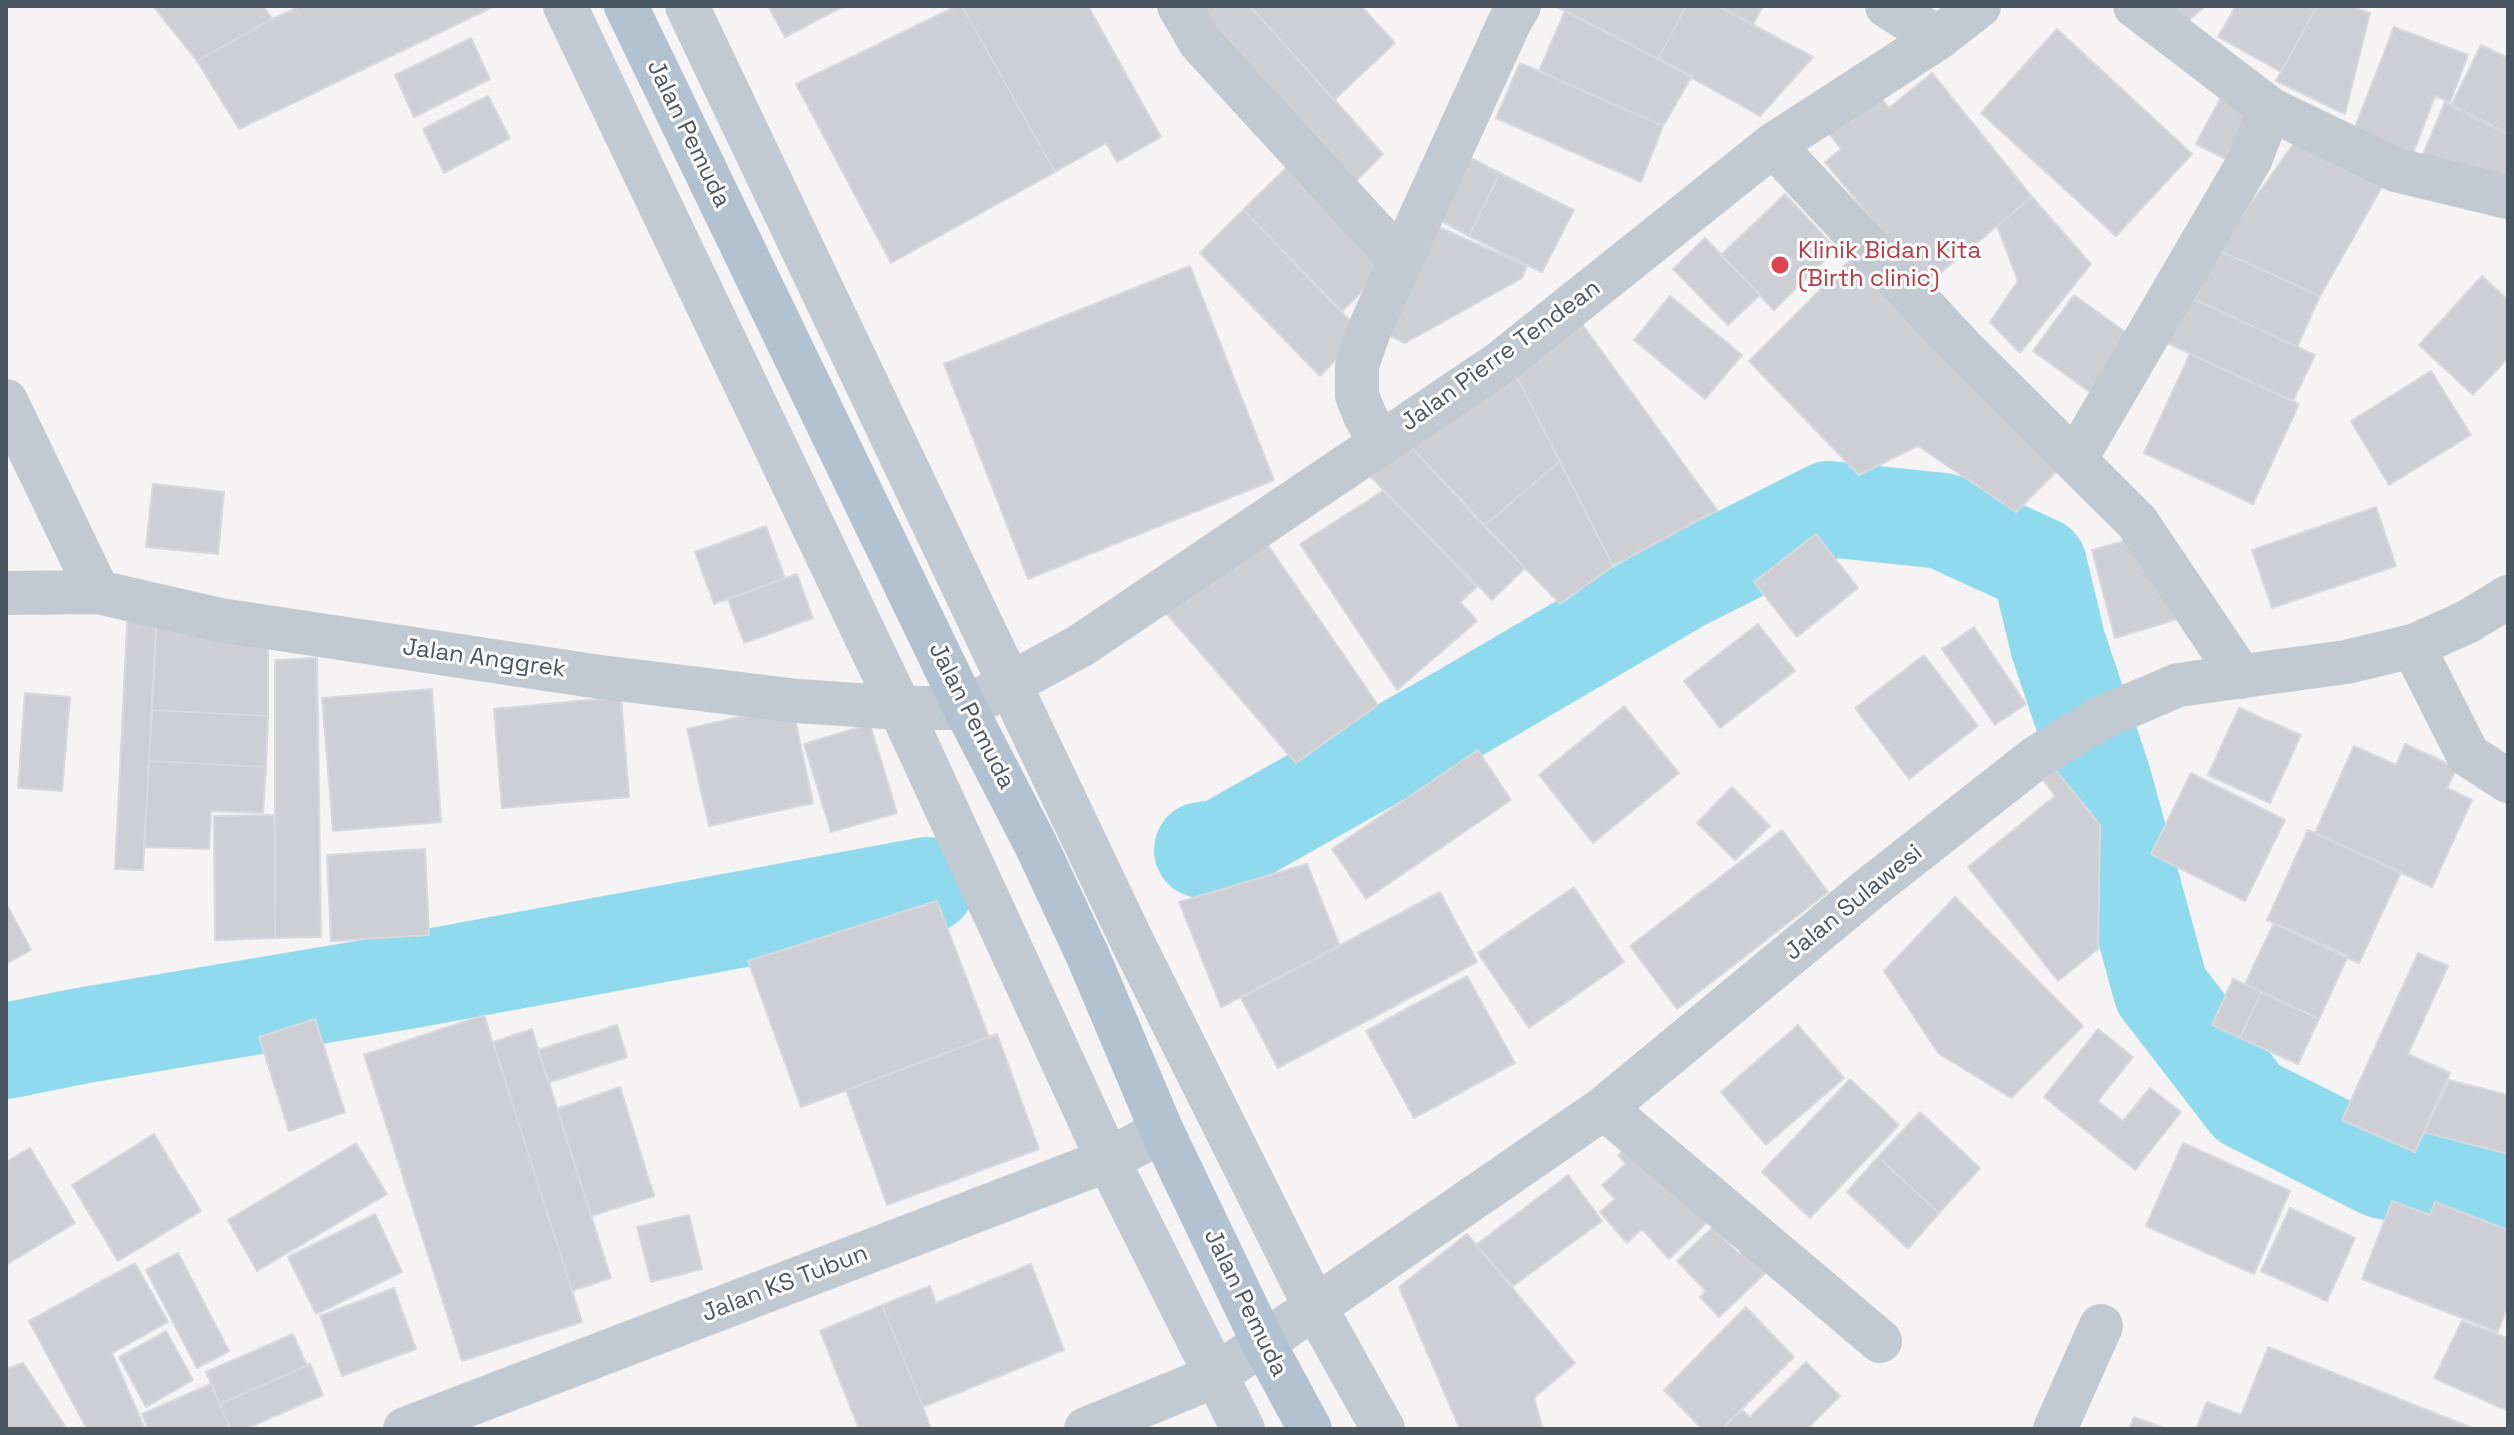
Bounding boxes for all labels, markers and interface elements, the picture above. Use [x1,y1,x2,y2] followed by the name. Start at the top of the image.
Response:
[640,55,736,213] street label: Jalan Pemuda
[1798,237,1981,293] place label: Klinik Bidan Kita (Birth clinic)
[1769,254,1791,276] marker: Klinik Bidan Kita (Birth clinic)
[1396,274,1606,438] street label: Jalan Pierre Tendean
[401,633,567,685] street label: Jalan Anggrek
[922,638,1020,794] street label: Jalan Pemuda
[1779,839,1929,967] street label: Jalan Sulawesi
[1197,1224,1293,1382] street label: Jalan Pemuda
[698,1239,872,1329] street label: Jalan KS Tubun

